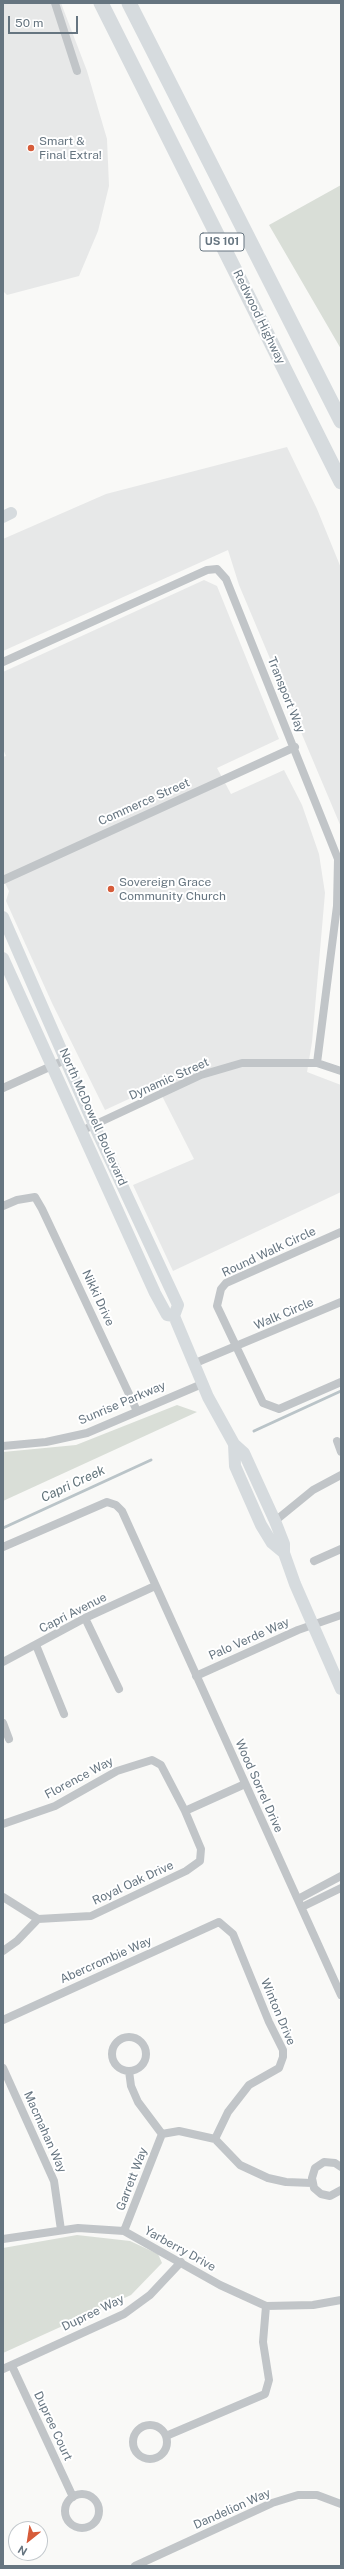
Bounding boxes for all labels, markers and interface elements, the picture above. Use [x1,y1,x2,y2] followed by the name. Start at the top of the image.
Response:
[10,8,80,34] scale bar
[15,16,43,30] text: 50 m
[39,134,102,162] place label: Smart & Final Extra!
[26,143,36,153] marker: Smart & Final Extra!
[200,233,244,251] road number: US 101
[230,267,288,367] street label: Redwood Highway
[264,655,308,735] street label: Transport Way
[96,775,192,829] street label: Commerce Street
[119,875,226,903] place label: Sovereign Grace Community Church
[106,884,116,894] marker: Sovereign Grace Community Church
[56,1046,130,1188] street label: North McDowell Boulevard
[127,1055,211,1103] street label: Dynamic Street
[220,1224,318,1280] street label: Round Walk Circle
[79,1268,117,1328] street label: Nikki Drive
[252,1295,316,1333] street label: Walk Circle
[76,1378,168,1428] street label: Sunrise Parkway
[38,1462,108,1506] water label: Capri Creek
[37,1590,109,1636] street label: Capri Avenue
[206,1615,292,1663] street label: Palo Verde Way
[232,1737,286,1835] street label: Wood Sorrel Drive
[42,1754,116,1802] street label: Florence Way
[90,1858,176,1908] street label: Royal Oak Drive
[58,1933,154,1987] street label: Abercrombie Way
[258,1977,298,2047] street label: Winton Drive
[21,2089,69,2175] street label: Macmahan Way
[113,2145,151,2213] street label: Garrett Way
[142,2223,218,2275] street label: Yarberry Drive
[60,2292,126,2334] street label: Dupree Way
[31,2389,75,2463] street label: Dupree Court
[191,2486,273,2532] street label: Dandelion Way
[8,2521,48,2561] north arrow
[16,2543,29,2558] text: N

